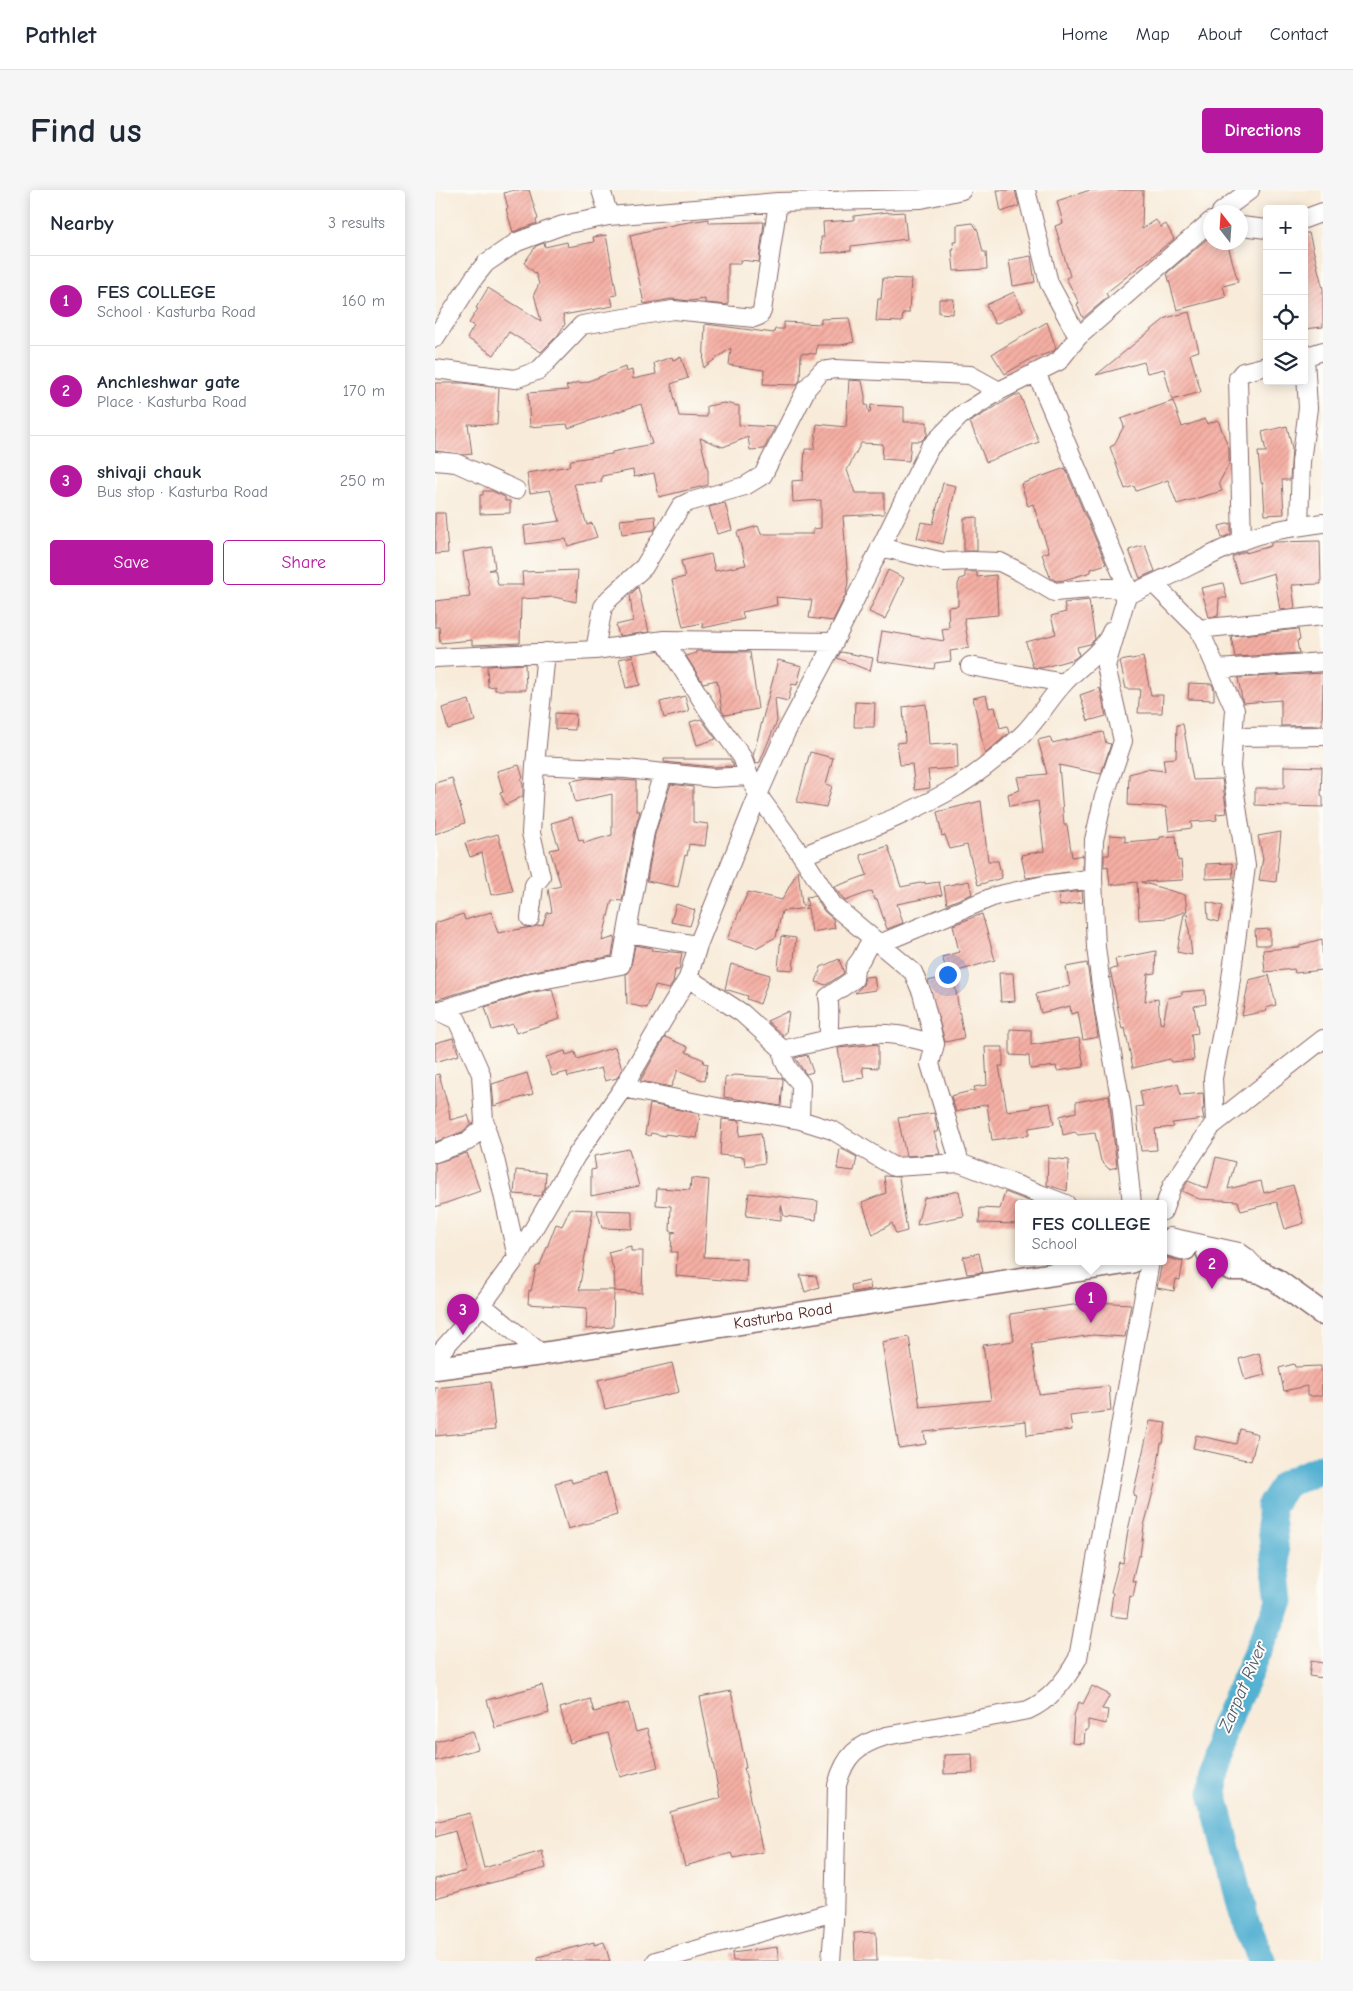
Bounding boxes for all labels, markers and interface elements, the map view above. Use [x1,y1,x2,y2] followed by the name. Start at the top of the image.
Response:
[25,21,96,49] text: Pathlet
[1061,24,1108,45] text: Home
[1136,24,1170,45] text: Map
[1198,24,1242,45] text: About
[1270,24,1328,45] text: Contact
[1202,108,1323,153] button: Directions
[30,110,142,151] text: Find us
[1203,205,1248,250] north arrow
[1263,205,1308,385] map controls
[1263,205,1308,250] button: +
[50,211,114,235] text: Nearby
[328,214,385,232] text: 3 results
[1263,250,1308,295] button: −
[97,281,215,303] text: FES COLLEGE
[63,292,69,310] text: 1
[342,292,385,310] text: 160 m
[1263,295,1308,340] button: locate
[97,303,256,321] text: School · Kasturba Road
[1263,340,1308,385] button: layers
[97,371,240,393] text: Anchleshwar gate
[62,382,70,400] text: 2
[343,382,385,400] text: 170 m
[97,393,247,411] text: Place · Kasturba Road
[97,461,201,483] text: shivaji chauk
[62,472,70,490] text: 3
[340,472,385,490] text: 250 m
[97,483,268,501] text: Bus stop · Kasturba Road
[50,540,213,585] button: Save
[223,540,385,585] button: Share
[935,962,961,988] your location
[1015,1200,1167,1265] popup
[1032,1213,1150,1235] text: FES COLLEGE
[1032,1235,1077,1253] text: School
[1196,1248,1228,1289] pin: 2
[1075,1282,1107,1323] pin: 1
[447,1294,479,1335] pin: 3
[732,1299,834,1333] street label: Kasturba Road
[1214,1638,1272,1736] water label: Zarpat River

